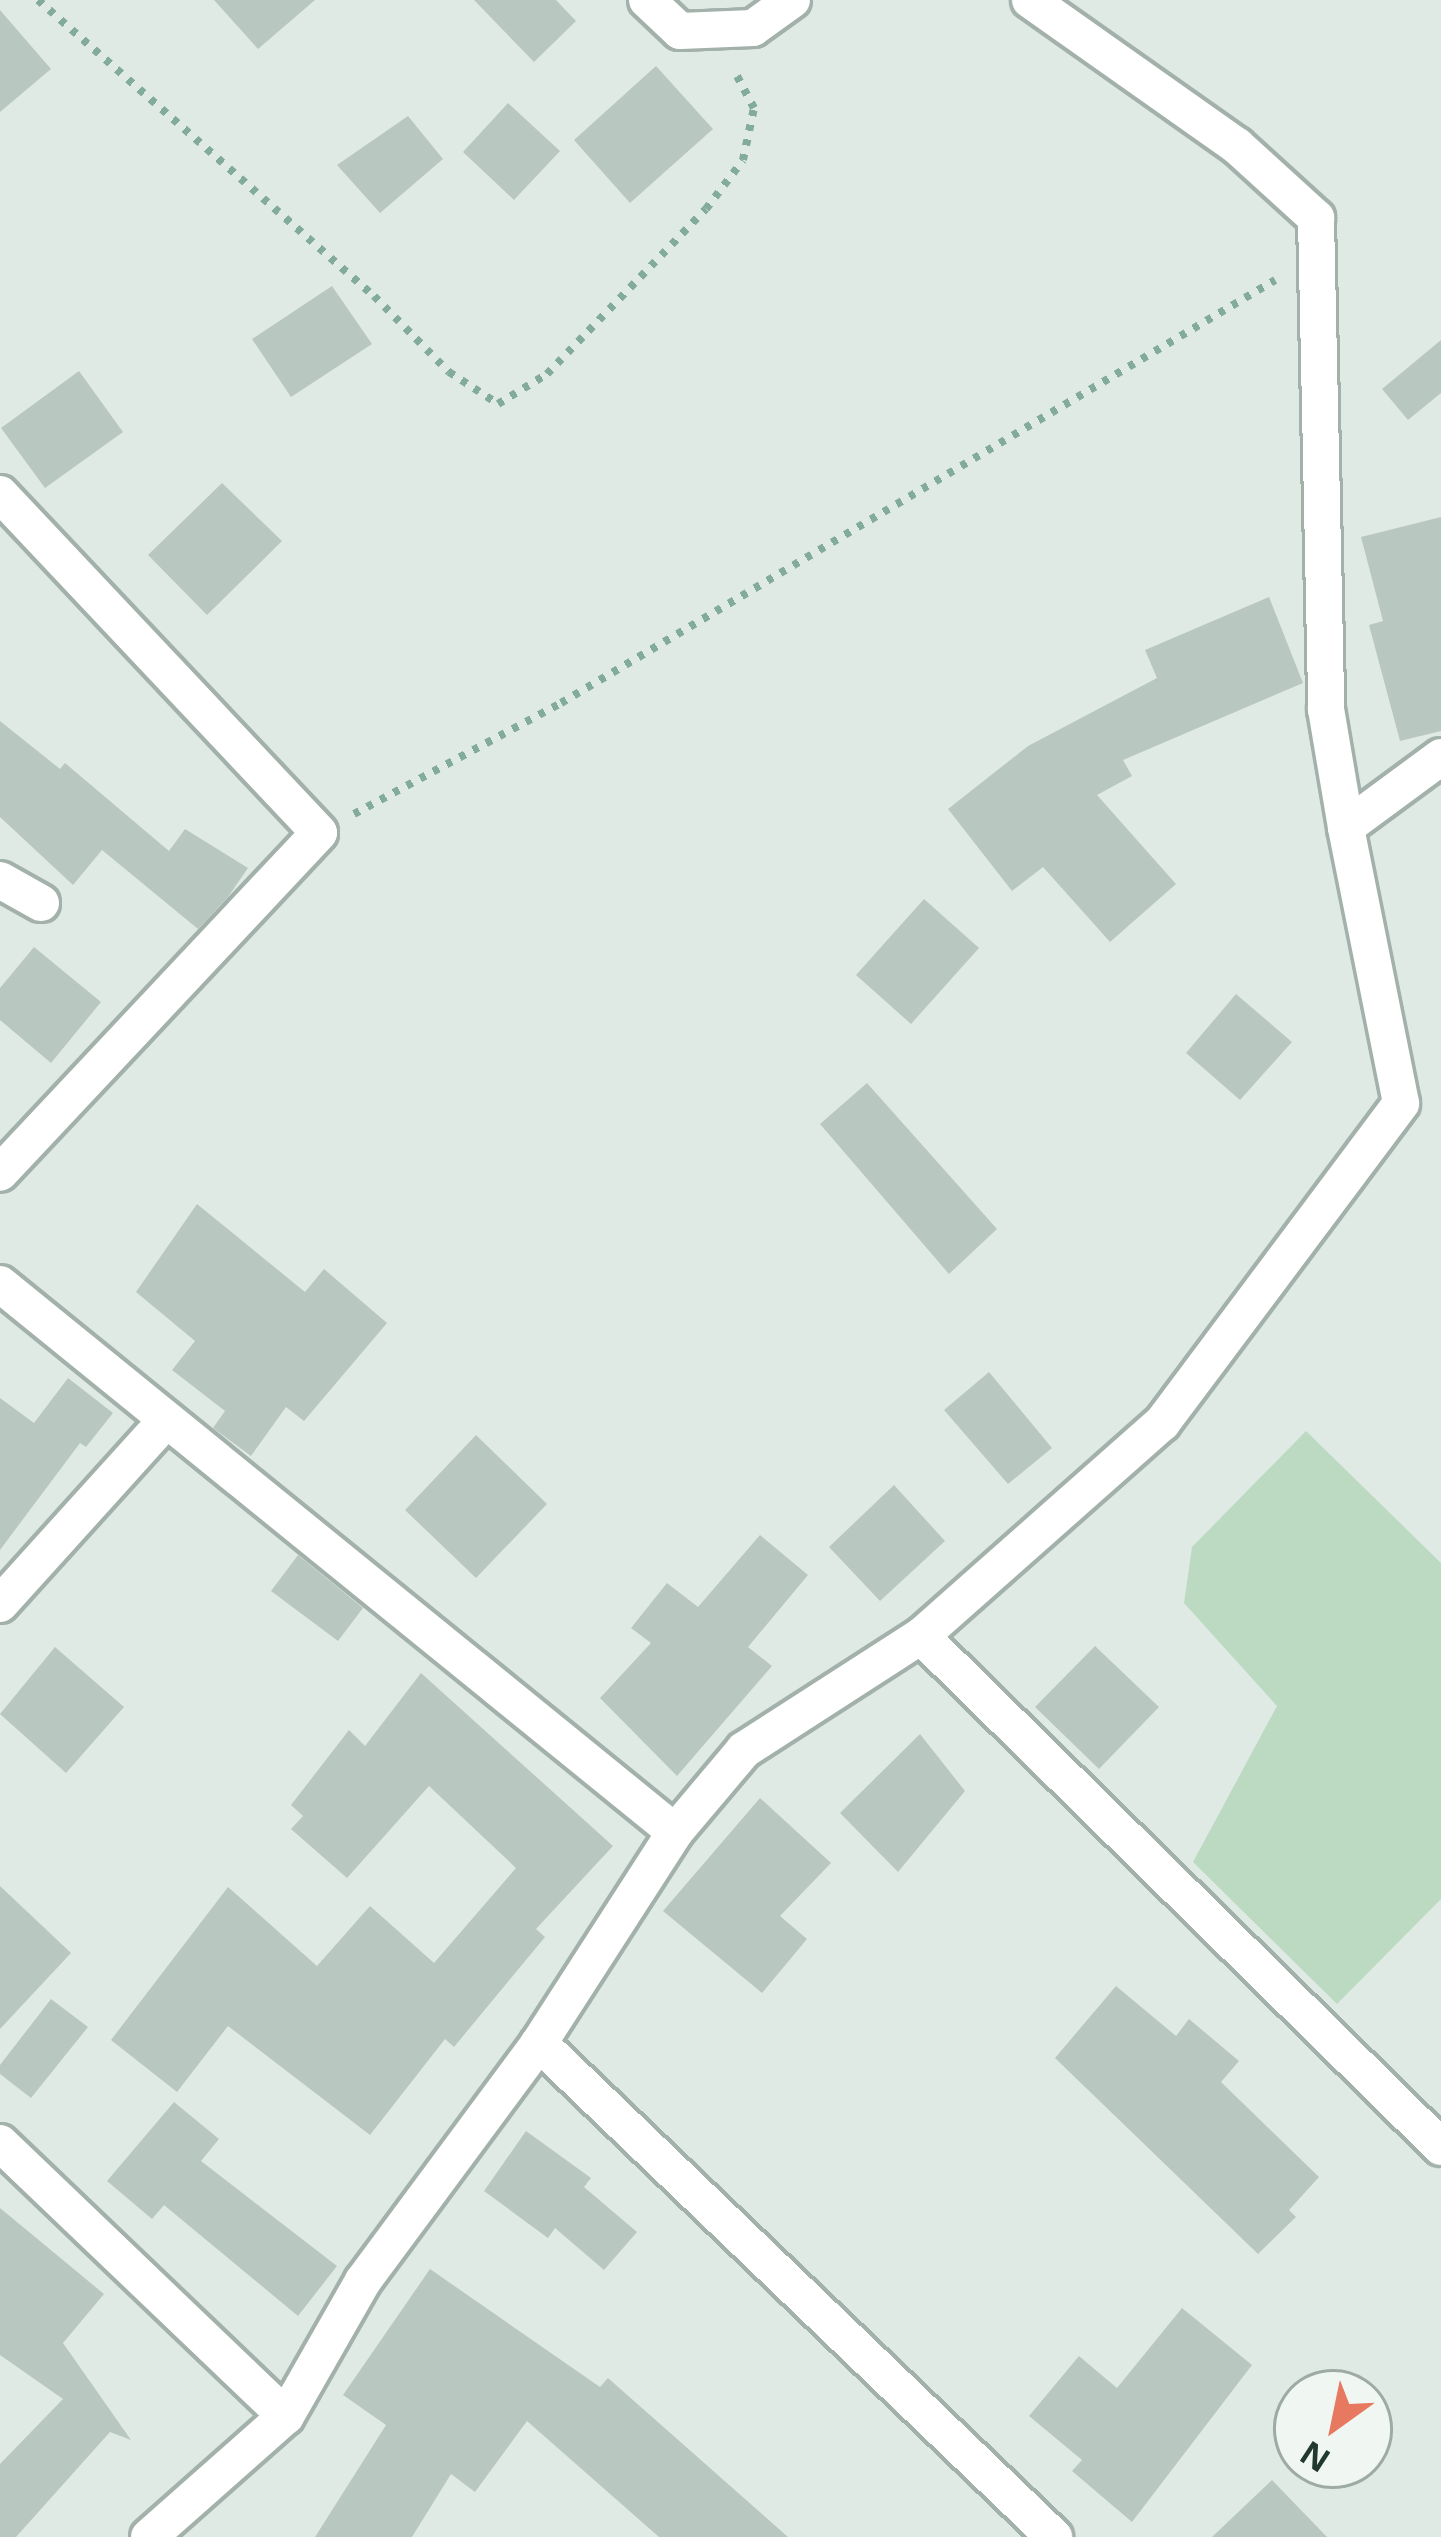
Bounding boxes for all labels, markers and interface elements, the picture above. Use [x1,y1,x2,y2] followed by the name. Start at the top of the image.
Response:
[1273,2369,1393,2489] north arrow
[1291,2431,1338,2483] text: N

